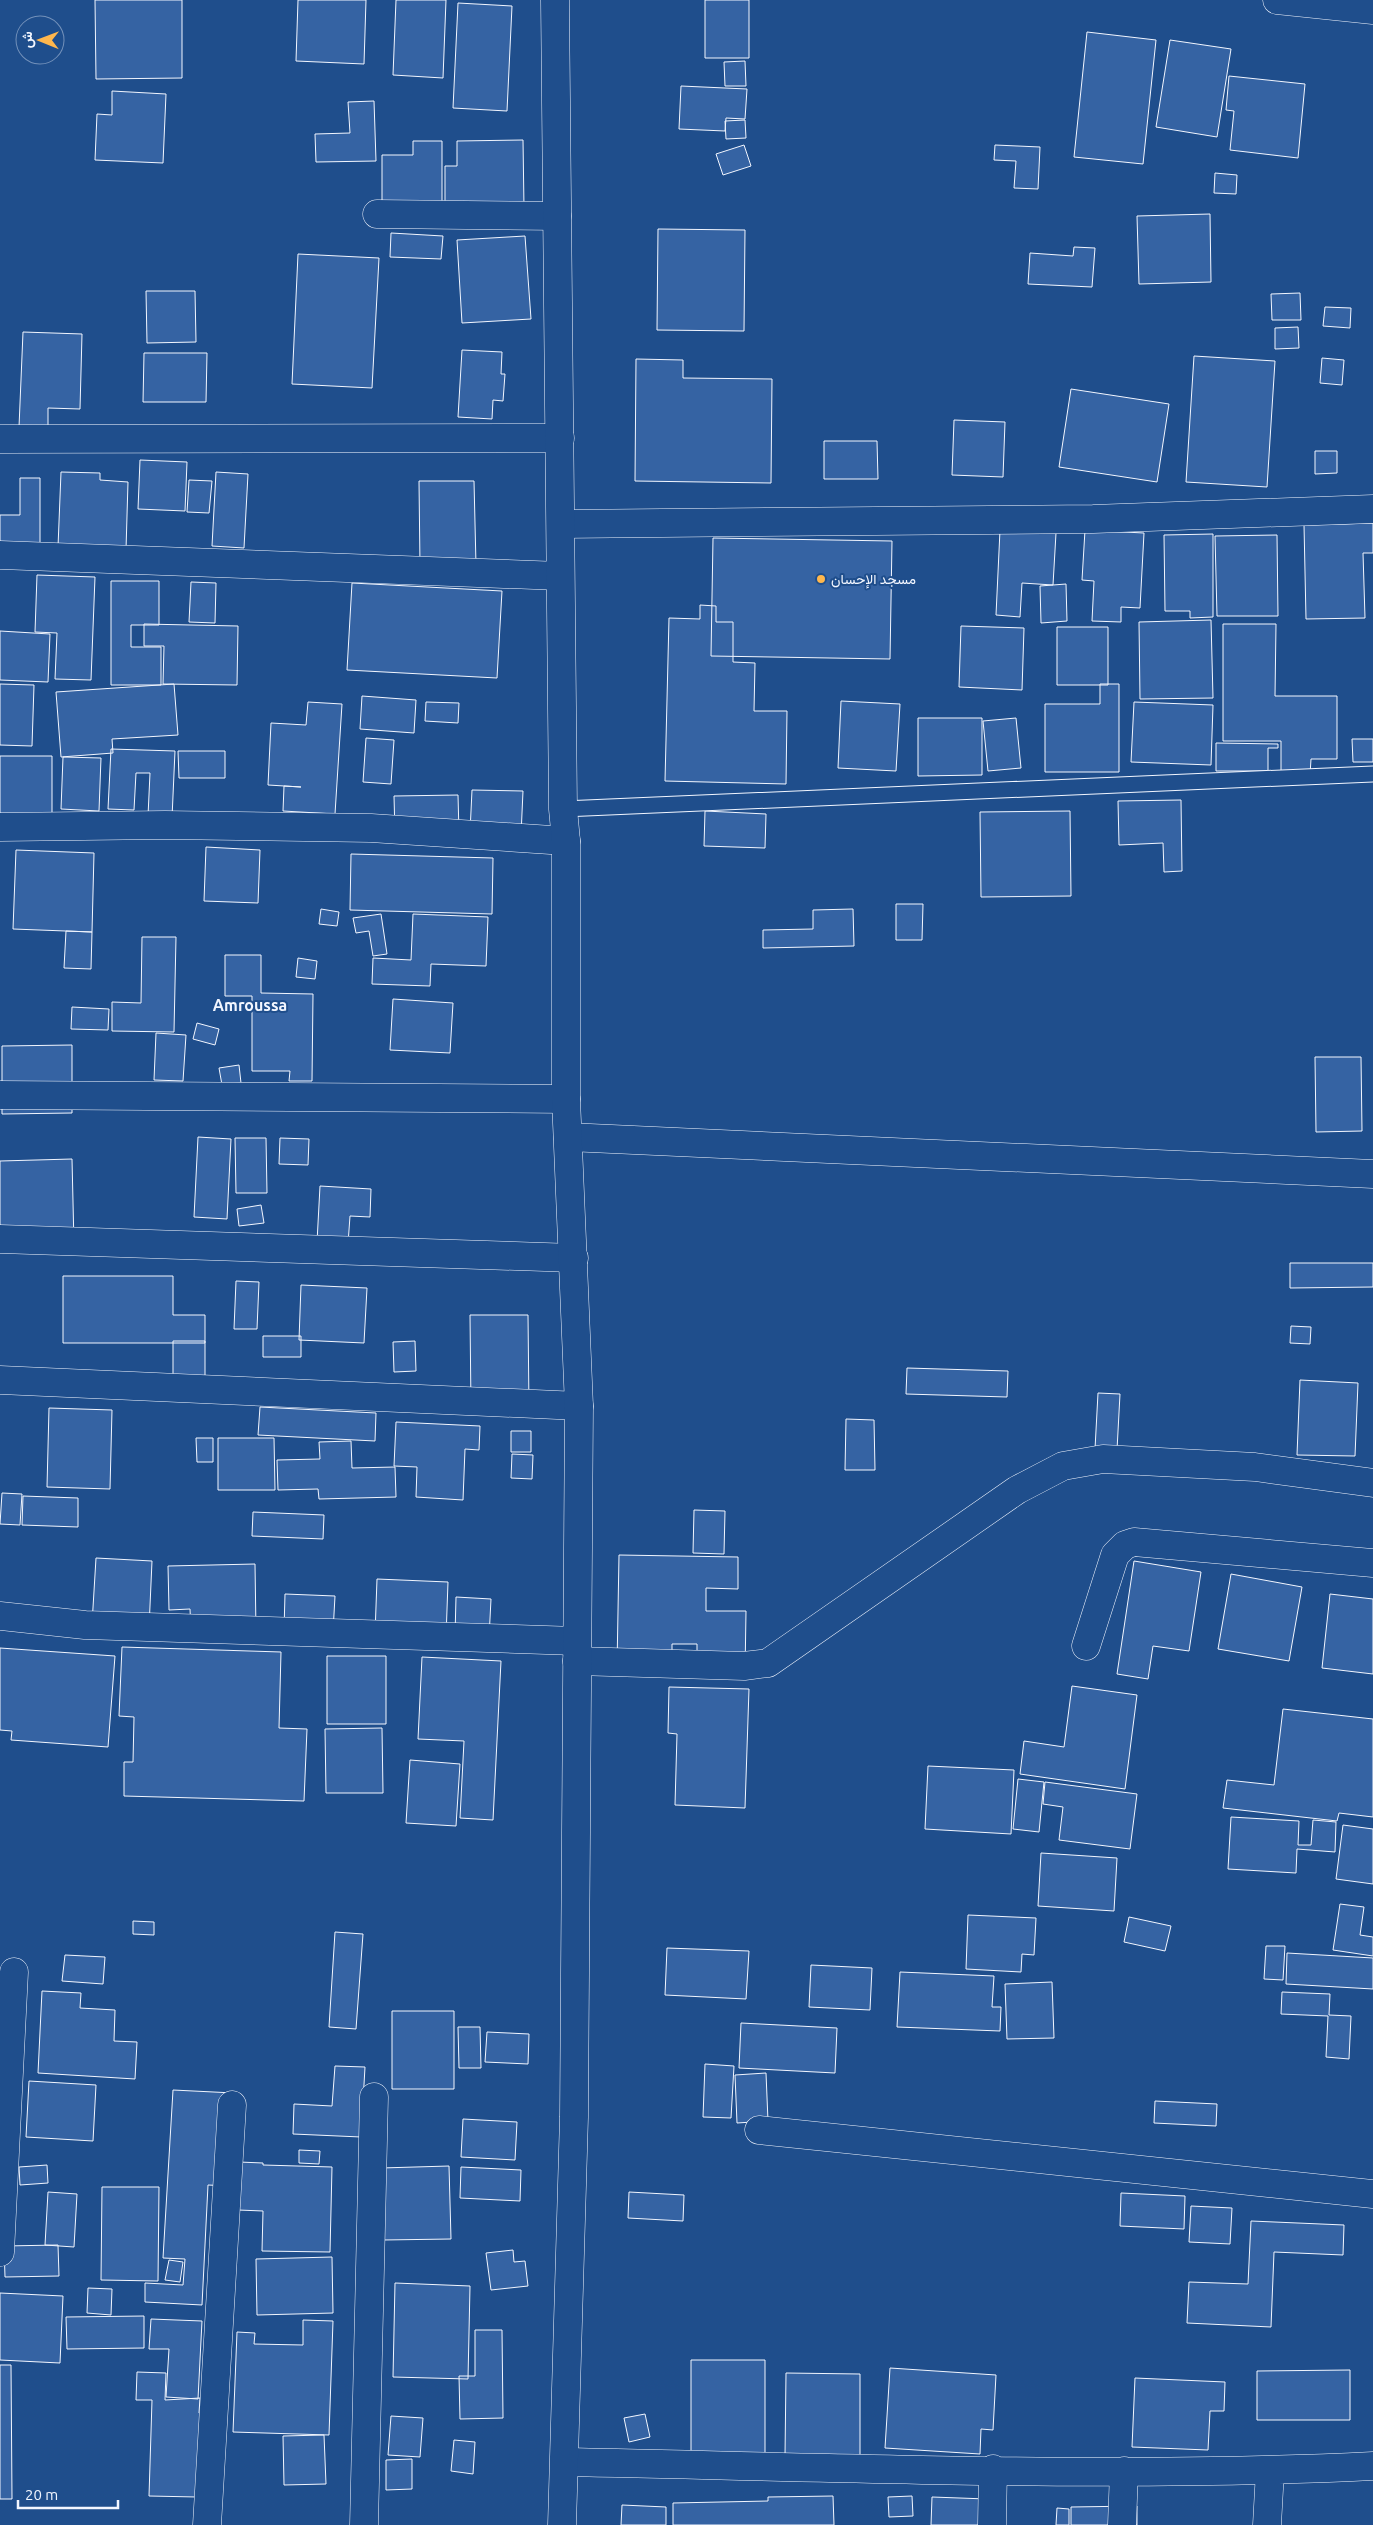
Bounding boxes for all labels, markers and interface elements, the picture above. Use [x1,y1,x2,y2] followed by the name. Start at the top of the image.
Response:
[15,15,65,65] north arrow
[19,31,36,48] text: ش
[831,571,916,589] place label: مسجد الإحسان
[815,573,827,585] marker: مسجد الإحسان
[213,996,287,1014] district label: Amroussa
[18,2478,118,2510] scale bar
[25,2486,58,2503] text: 20 m

